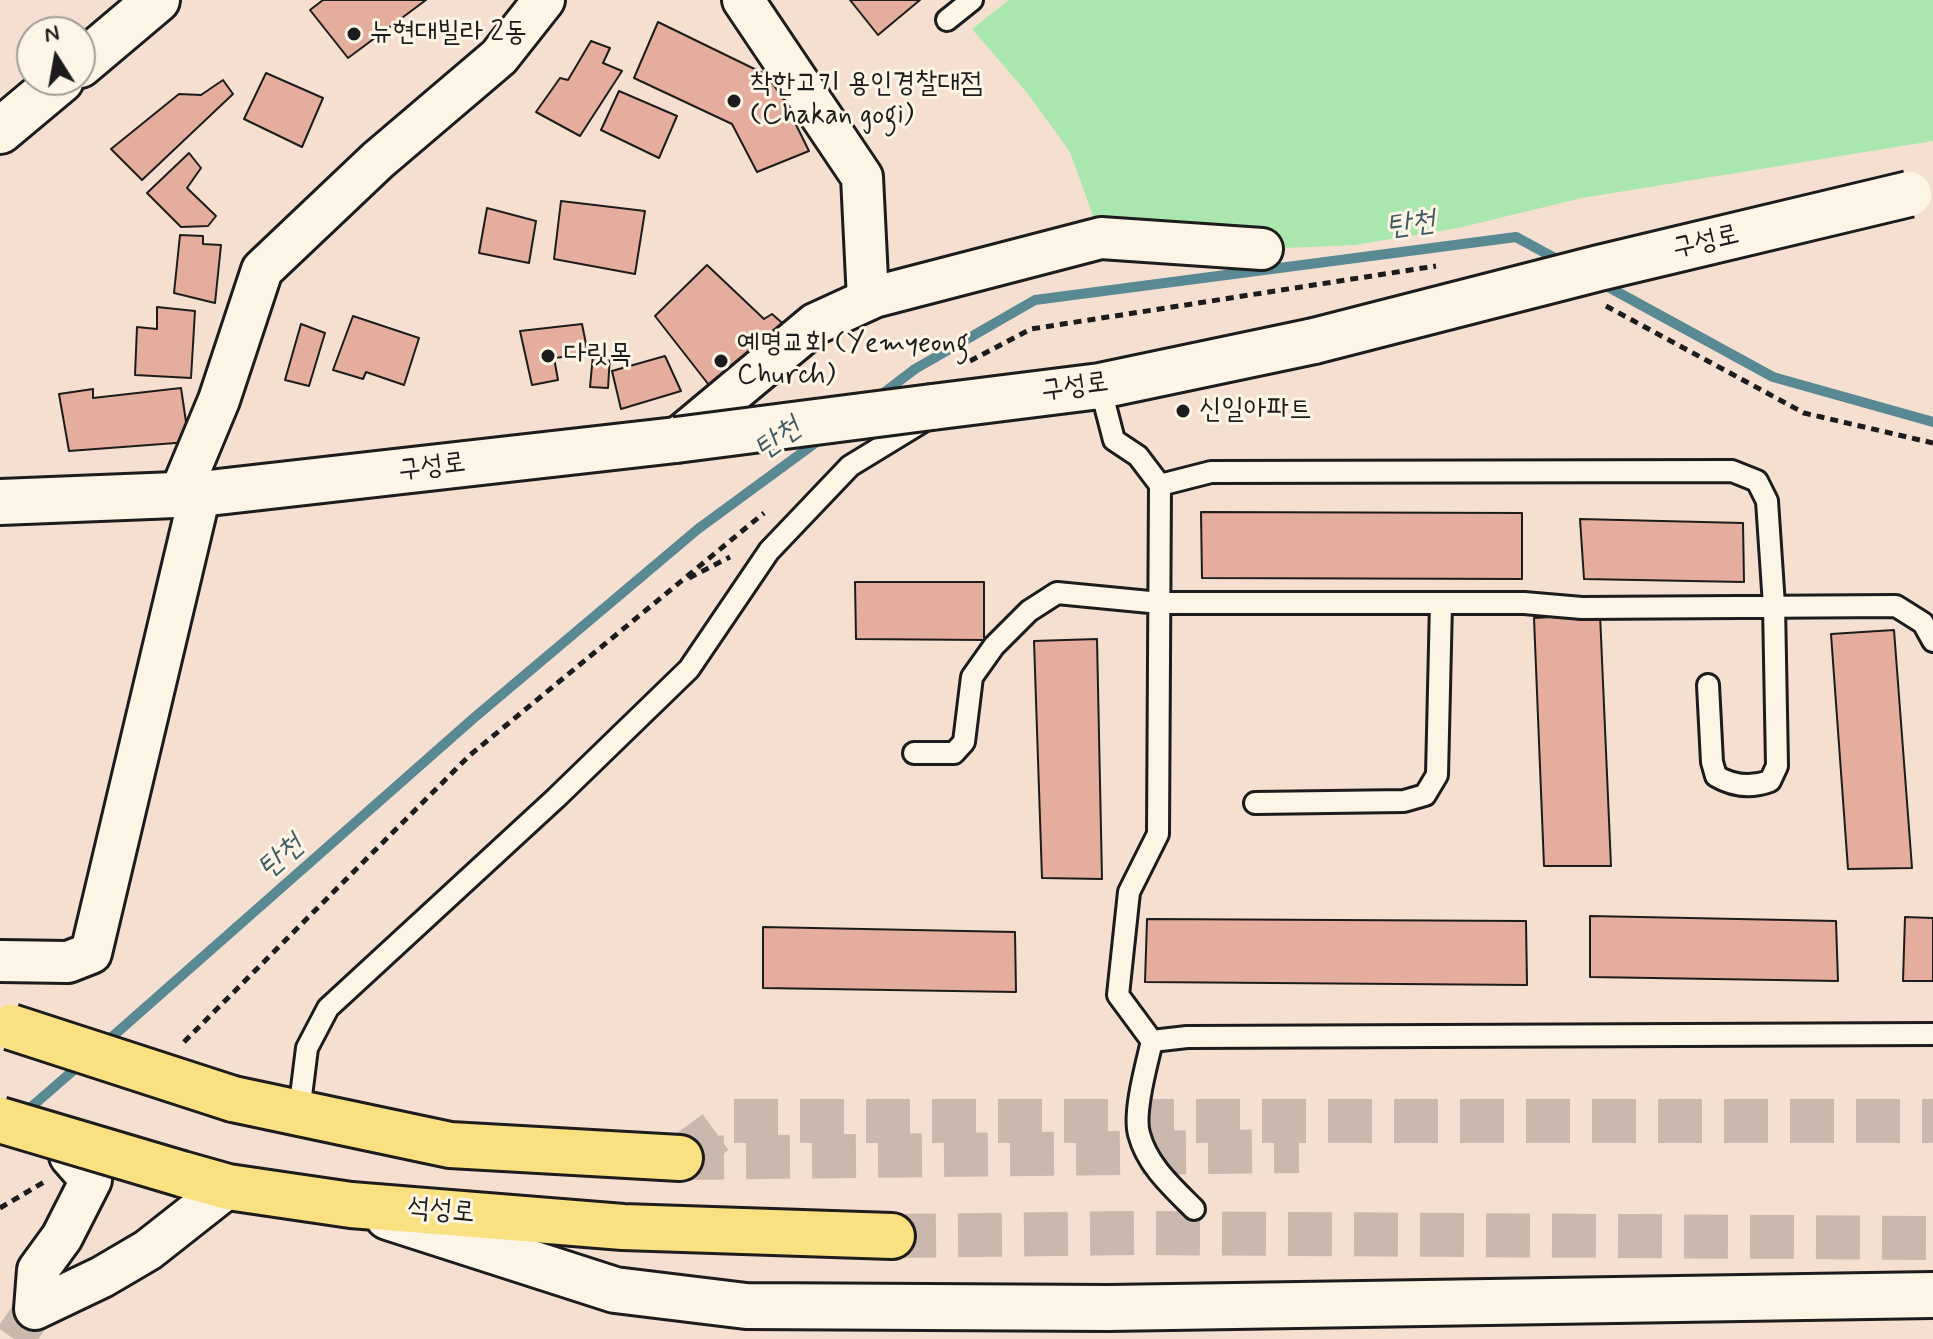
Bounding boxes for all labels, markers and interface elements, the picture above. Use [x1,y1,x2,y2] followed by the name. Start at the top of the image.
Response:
[16,16,96,96] north arrow
[370,17,526,51] place label: 뉴현대빌라 2동
[42,19,62,50] text: N
[345,25,363,43] marker: 뉴현대빌라 2동
[750,68,983,134] place label: 착한고기 용인경찰대점 (Chakan gogi)
[725,92,743,110] marker: 착한고기 용인경찰대점 (Chakan gogi)
[1385,205,1437,247] water label: 탄천
[1669,219,1743,267] street label: 구성로
[737,328,969,394] place label: 예명교회 (Yemyeong Church)
[564,339,632,373] place label: 다릿목
[539,347,557,365] marker: 다릿목
[712,352,730,370] marker: 예명교회 (Yemyeong Church)
[1039,367,1111,409] street label: 구성로
[1199,394,1312,428] place label: 신일아파트
[1174,402,1192,420] marker: 신일아파트
[749,411,809,469] water label: 탄천
[396,447,468,489] street label: 구성로
[252,829,312,887] water label: 탄천
[406,1192,476,1232] street label: 석성로

